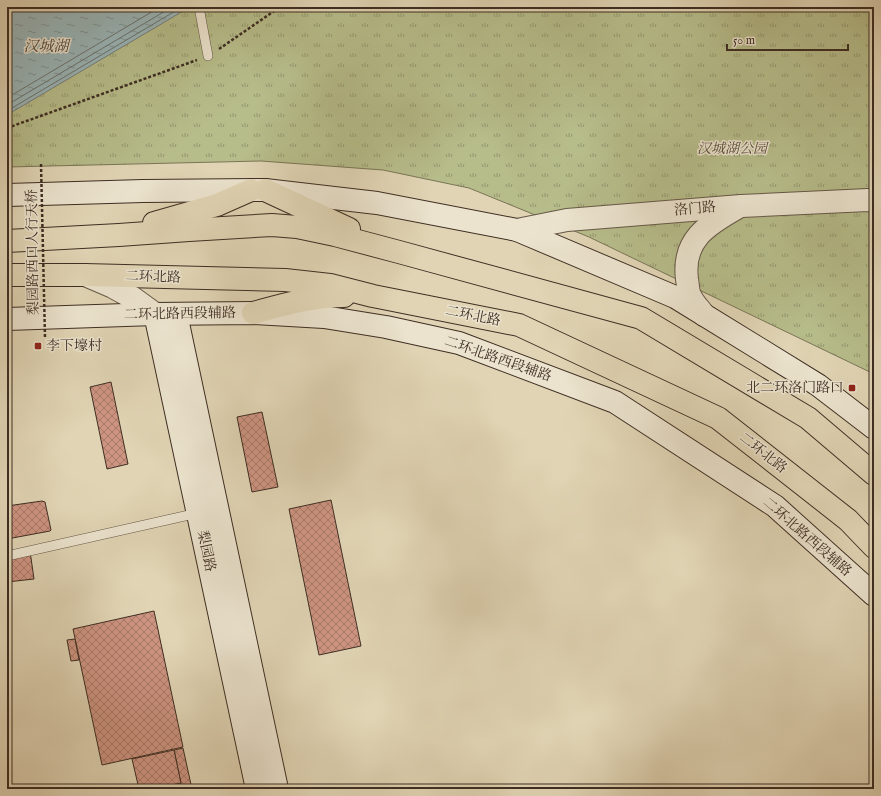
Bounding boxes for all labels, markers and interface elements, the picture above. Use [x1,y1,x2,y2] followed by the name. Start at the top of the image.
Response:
[727,26,848,52] scale bar
[733,33,755,48] text: 50 m
[23,37,71,56] water label: 汉城湖
[697,140,769,158] park label: 汉城湖公园
[23,189,43,315] street label: 梨园路西口人行天桥
[673,198,717,220] street label: 洛门路
[125,267,181,287] street label: 二环北路
[444,302,502,330] street label: 二环北路
[124,304,236,324] street label: 二环北路西段辅路
[442,332,554,386] street label: 二环北路西段辅路
[46,337,102,355] place label: 李下壕村
[33,341,43,351] marker: 李下壕村
[746,379,844,397] place label: 北二环洛门路口
[847,383,857,393] marker: 北二环洛门路口
[735,429,791,477] street label: 二环北路
[759,493,855,581] street label: 二环北路西段辅路
[193,529,219,573] street label: 梨园路

